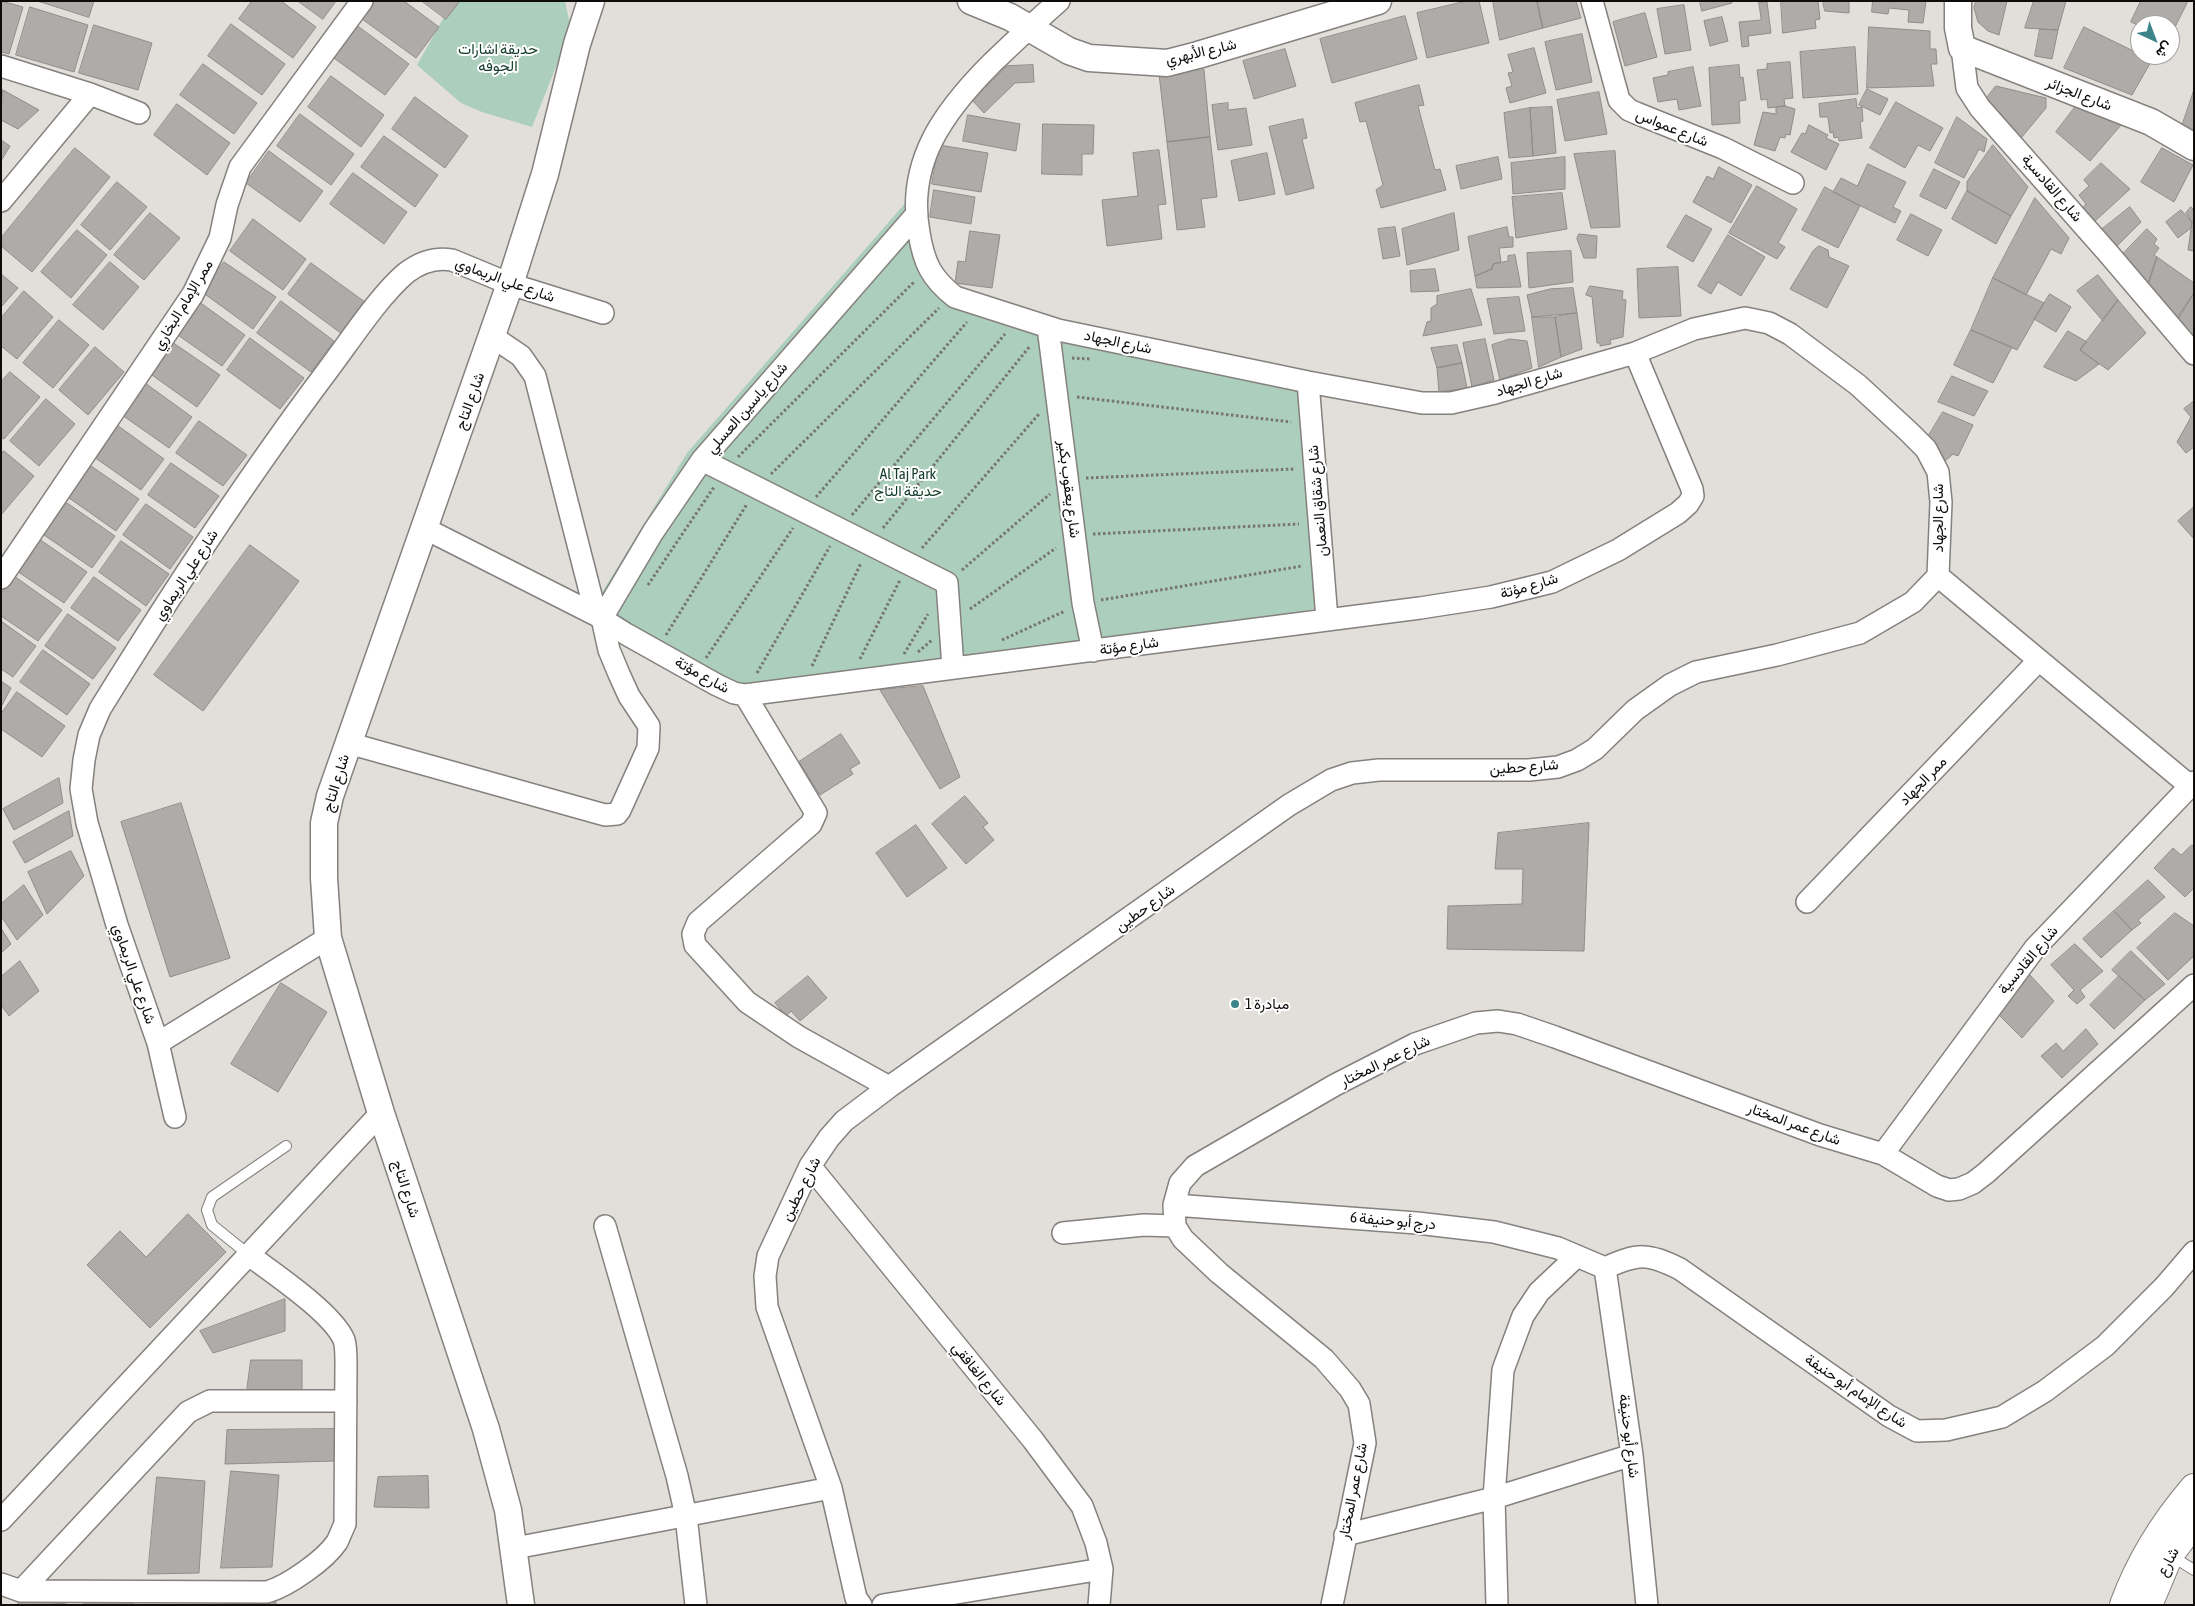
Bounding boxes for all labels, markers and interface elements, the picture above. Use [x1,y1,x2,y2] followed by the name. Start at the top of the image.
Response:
[2130,15,2180,65] north arrow
[1164,35,1238,69] street label: شارع الأبهري
[2153,39,2176,62] text: ش
[458,40,538,75] park label: حديقة اشارات الجوفه
[2044,73,2114,115] street label: شارع الجزائر
[1633,105,1711,151] street label: شارع عمواس
[2018,151,2086,225] street label: شارع القادسية
[453,254,557,306] street label: شارع علي الريماوي
[149,257,217,353] street label: ممر الإمام البخاري
[1082,326,1154,358] street label: شارع الجهاد
[702,359,792,457] street label: شارع ياسين العسلي
[1493,363,1565,401] street label: شارع الجهاد
[451,370,489,432] street label: شارع التاج
[1054,439,1084,539] street label: شارع يعقوب بكير
[1304,444,1332,558] street label: شارع شقاق النعمان
[874,465,942,500] park label: Al Taj Park حديقة التاج
[1929,484,1947,552] street label: شارع الجهاد
[150,526,222,624] street label: شارع علي الريماوي
[1498,569,1560,603] street label: شارع مؤتة
[1098,633,1160,659] street label: شارع مؤتة
[672,653,732,697] street label: شارع مؤتة
[319,752,353,814] street label: شارع التاج
[1895,753,1951,809] street label: ممر الجهاد
[1489,756,1559,778] street label: شارع حطين
[1112,880,1178,936] street label: شارع حطين
[108,922,160,1026] street label: شارع علي الريماوي
[1994,922,2062,998] street label: شارع القادسية
[1245,995,1289,1013] place label: مبادرة 1
[1229,998,1241,1010] marker: مبادرة 1
[1337,1031,1433,1091] street label: شارع عمر المختار
[1745,1099,1843,1149] street label: شارع عمر المختار
[777,1154,825,1224] street label: شارع حطين
[388,1158,424,1220] street label: شارع التاج
[1349,1208,1437,1234] street label: درج أبو حنيفة 6
[948,1339,1010,1409] street label: شارع الغافقي
[1801,1350,1911,1432] street label: شارع الإمام أبو حنيفة
[1615,1393,1643,1479] street label: شارع أبو حنيفة
[1335,1441,1371,1541] street label: شارع عمر المختار
[2153,1544,2183,1580] street label: شارع

